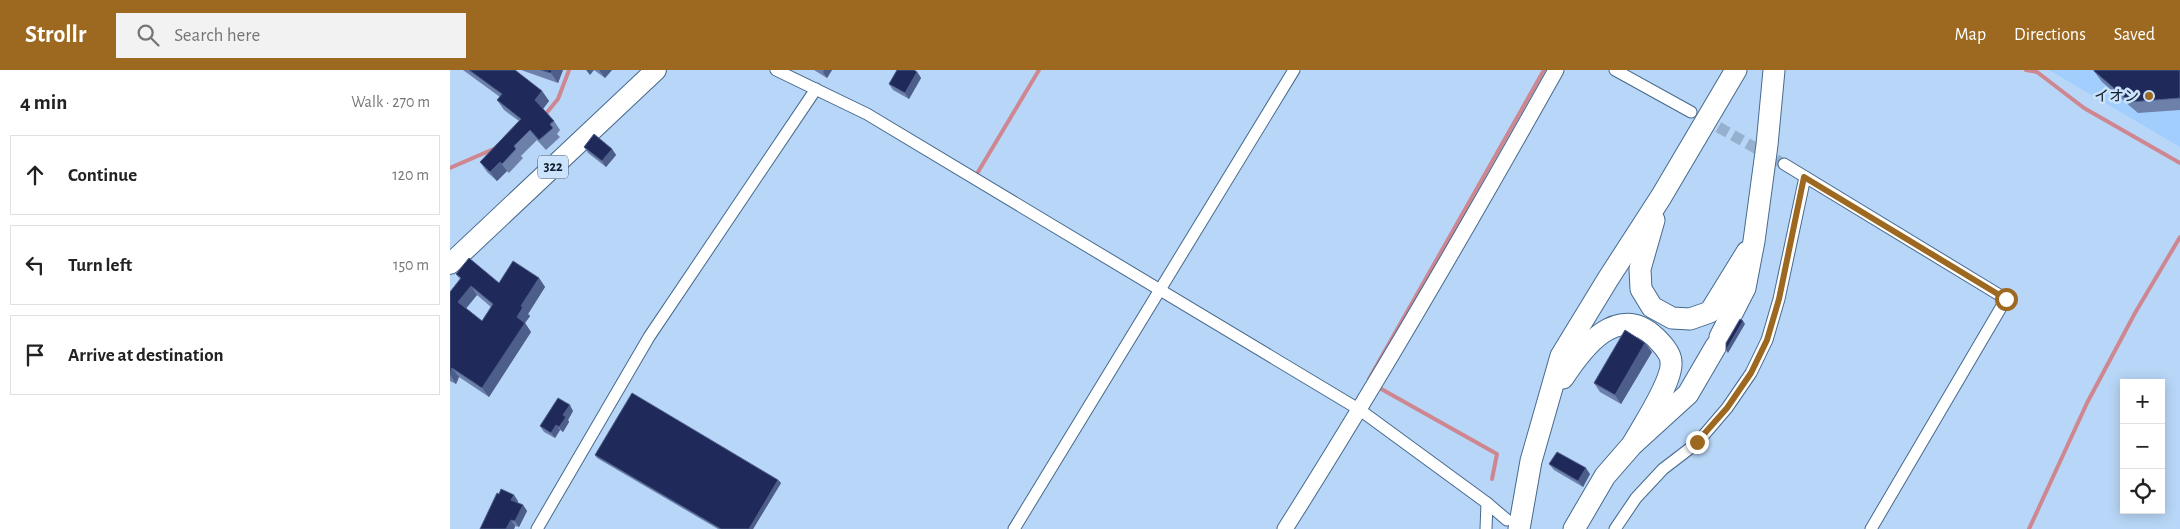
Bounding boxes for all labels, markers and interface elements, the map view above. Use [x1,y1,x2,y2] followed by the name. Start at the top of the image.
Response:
[116,13,466,58] search box
[134,21,162,49] icon: search
[25,23,86,47] text: Strollr
[174,26,260,45] text: Search here
[1955,26,1986,44] text: Map
[2014,26,2086,44] text: Directions
[2114,26,2155,44] text: Saved
[2094,89,2139,104] place label: イオン
[2143,90,2155,102] marker: イオン
[20,92,67,113] text: 4 min
[351,94,430,110] text: Walk · 270 m
[538,155,568,178] road number: 322
[21,161,49,189] icon: ahead
[68,166,137,185] text: Continue
[392,167,429,183] text: 120 m
[21,251,49,279] icon: left
[68,256,132,275] text: Turn left
[393,257,429,273] text: 150 m
[1995,288,2018,311] route start
[21,341,49,369] icon: arrive
[68,346,224,365] text: Arrive at destination
[2120,379,2165,514] map controls
[2120,379,2165,424] button: +
[2120,424,2165,469] button: −
[1686,431,1709,454] route end
[2120,469,2165,514] button: locate

